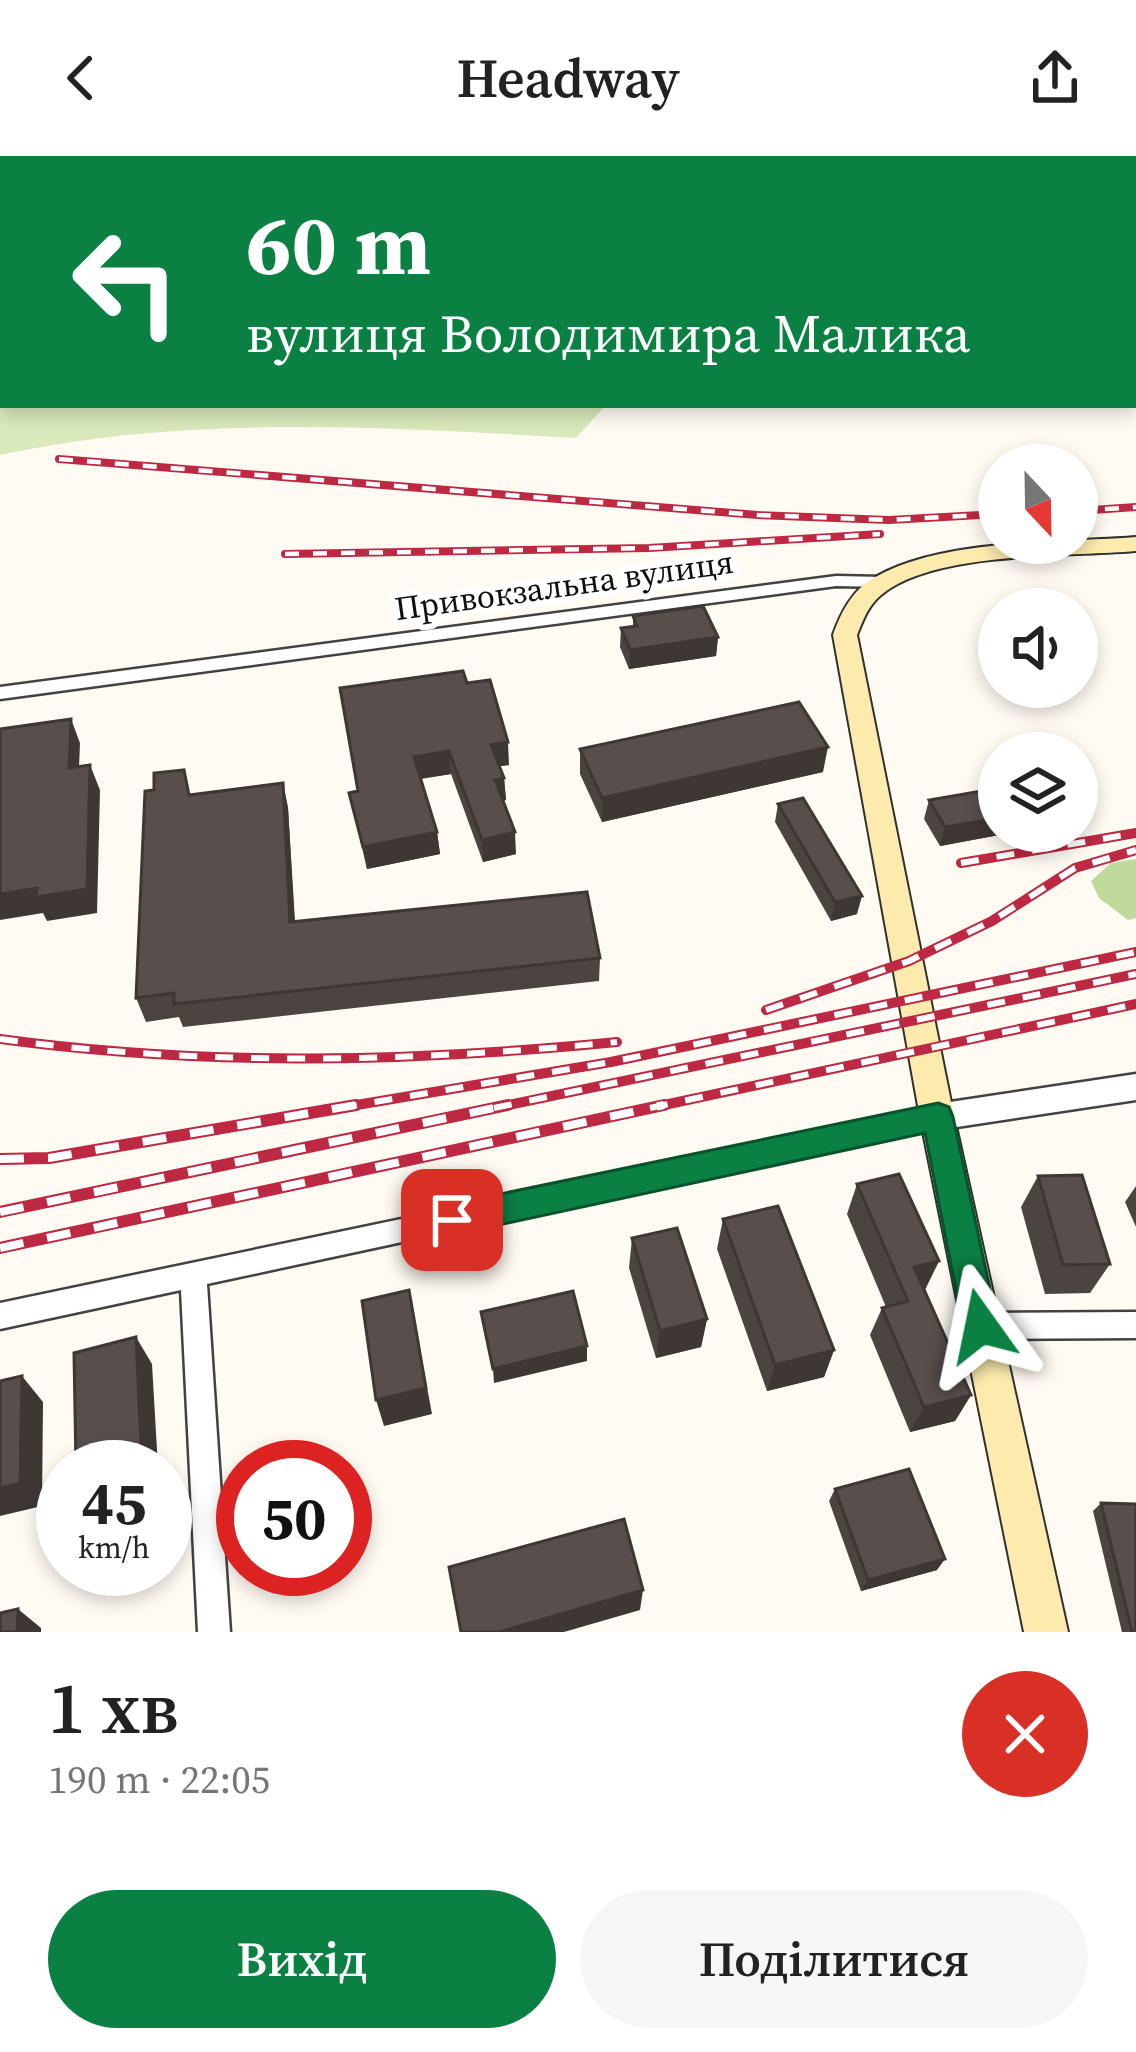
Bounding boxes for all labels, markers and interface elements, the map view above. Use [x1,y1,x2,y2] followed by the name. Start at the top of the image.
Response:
[456,41,680,115] text: Headway
[48,45,114,111] icon: back
[1022,45,1088,111] icon: share
[246,187,431,302] text: 60 m
[48,204,204,360] icon: left
[246,296,970,370] text: вулиця Володимира Малика
[978,444,1098,564] north arrow
[978,444,1098,852] map controls
[392,539,736,631] street label: Привокзальна вулиця
[978,588,1098,708] button: sound
[978,732,1098,852] button: layers
[401,1169,503,1271] pin
[419,1187,485,1253] icon: arrive
[918,1263,1044,1389] position arrow
[216,1440,372,1596] speed limit sign: 50
[81,1462,147,1544] text: 45
[78,1527,150,1568] text: km/h
[48,1658,179,1757] text: 1 хв
[962,1671,1088,1797] button: close
[48,1753,270,1806] text: 190 m · 22:05
[48,1890,556,2028] button: Вихід
[580,1890,1088,2028] button: Поділитися

